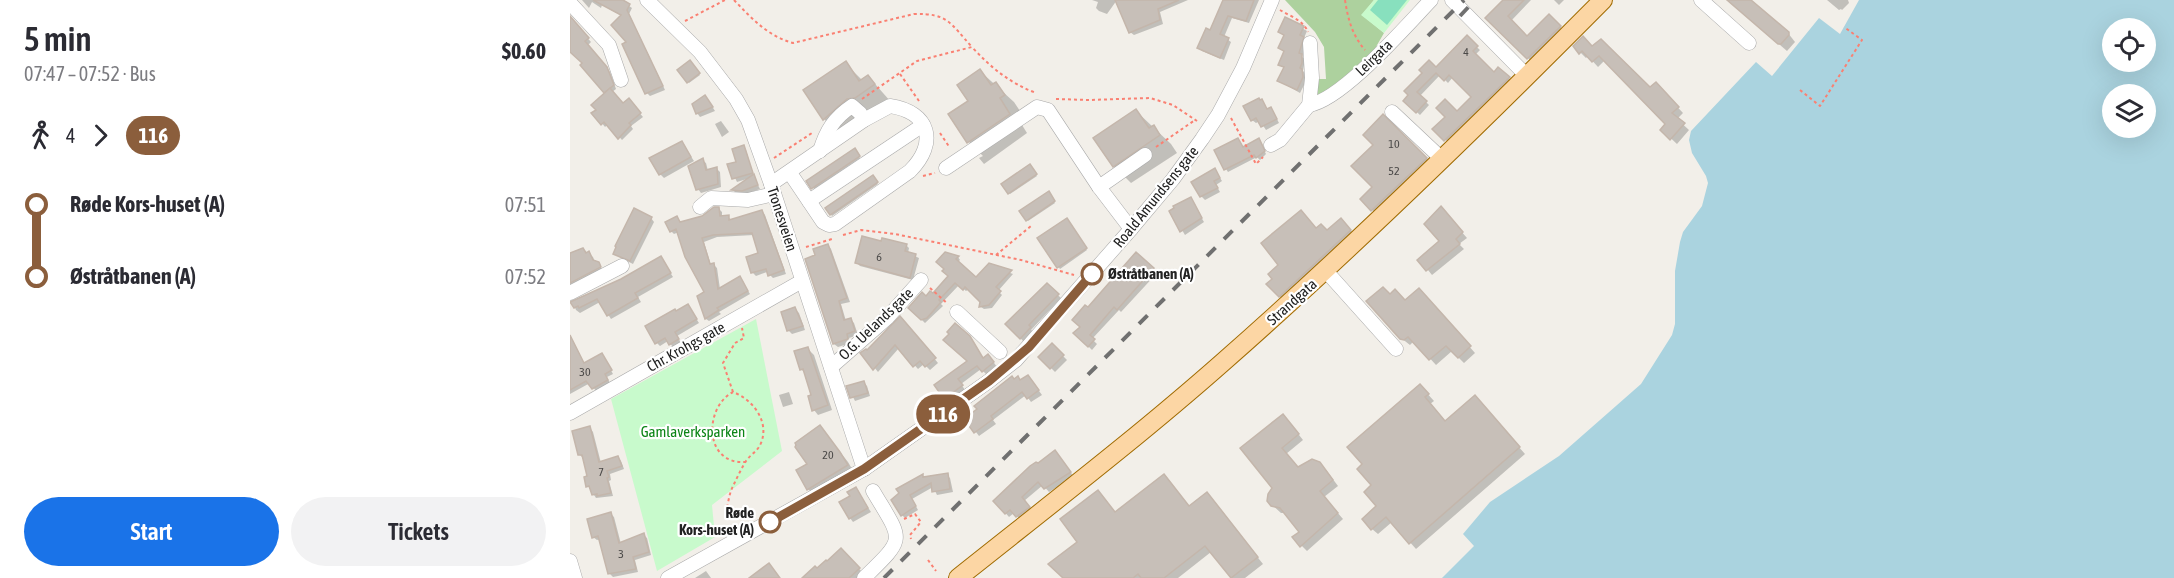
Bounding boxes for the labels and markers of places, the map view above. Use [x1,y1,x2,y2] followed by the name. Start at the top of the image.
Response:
[1081,263,1103,285] marker: Østråtbanen (A)
[1108,265,1194,282] place label: Østråtbanen (A)
[679,504,754,538] place label: Røde Kors-huset (A)
[759,511,781,533] marker: Røde Kors-huset (A)

